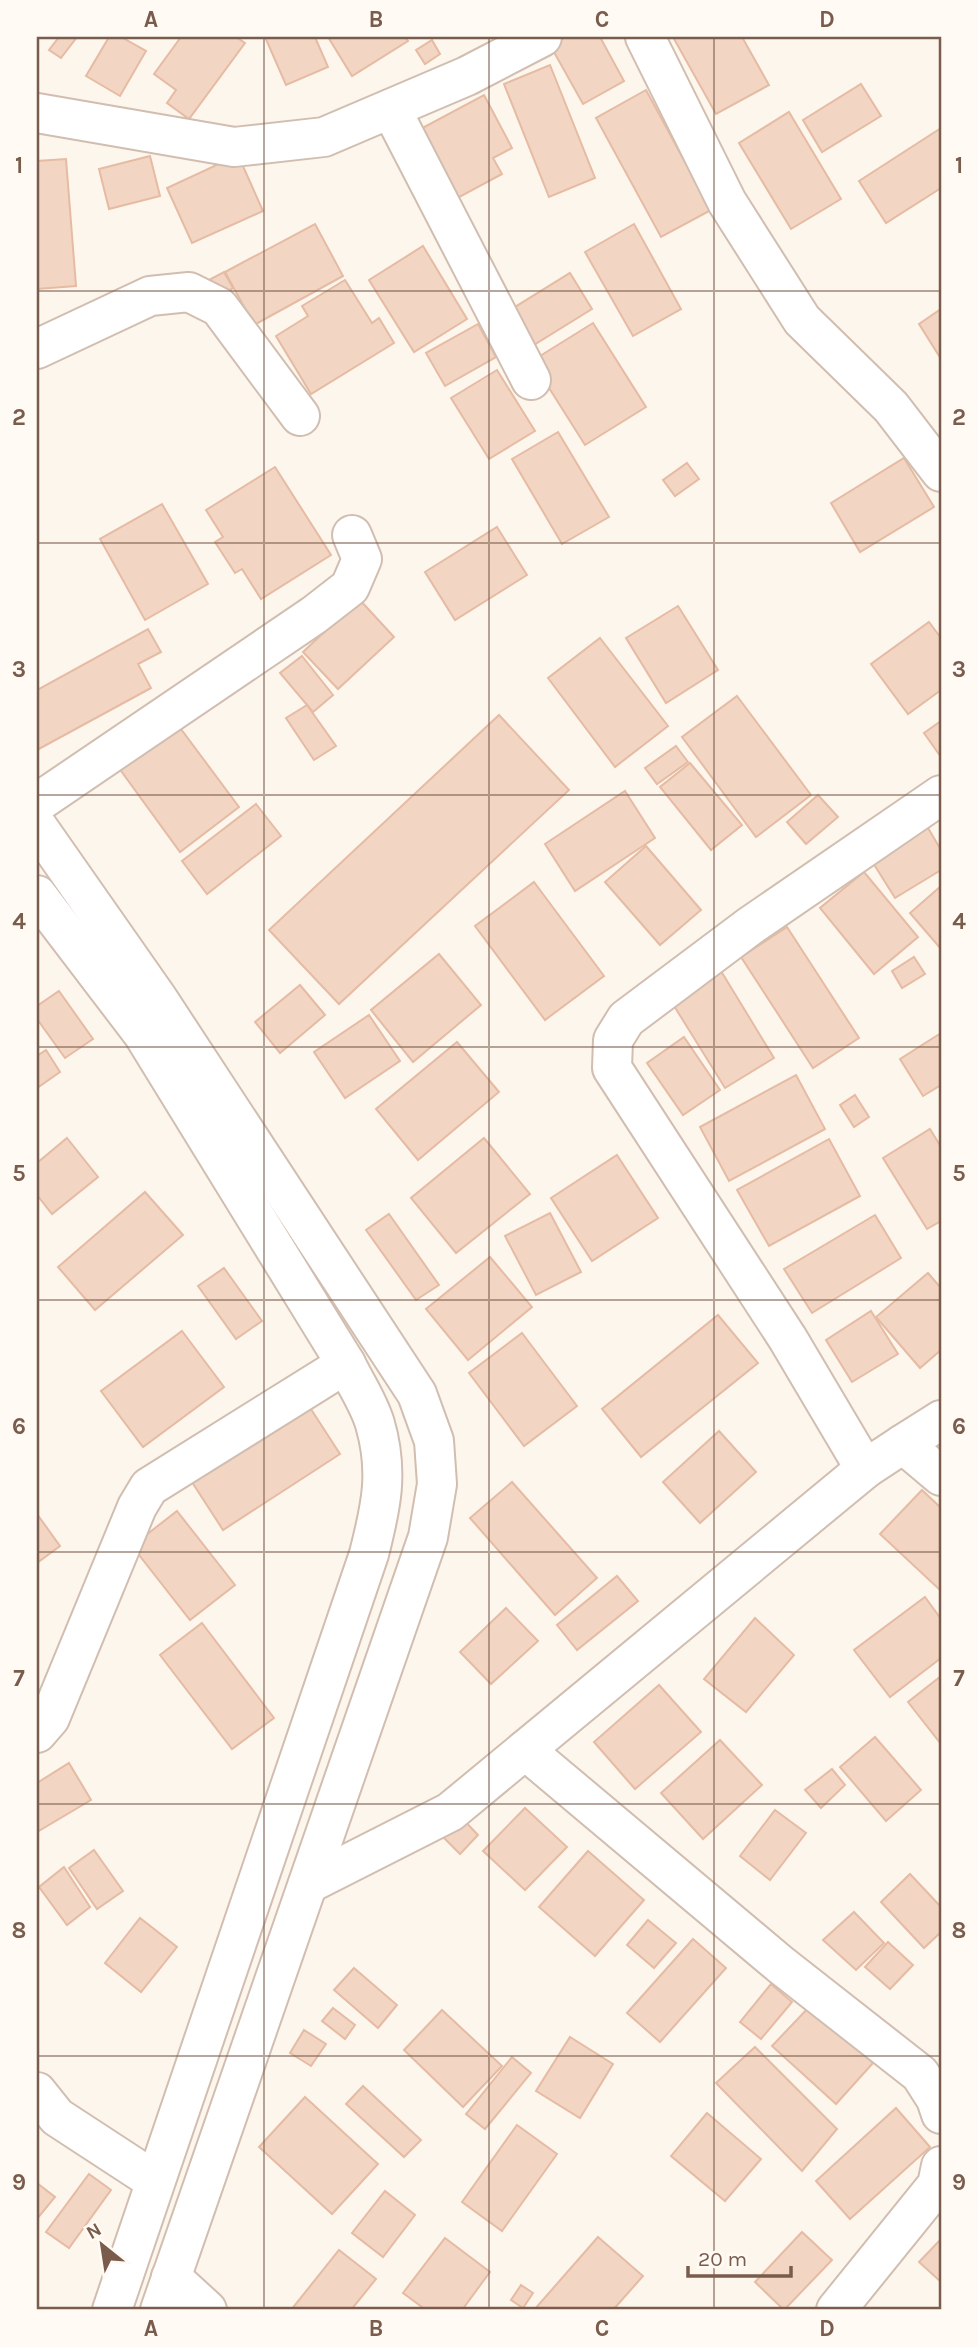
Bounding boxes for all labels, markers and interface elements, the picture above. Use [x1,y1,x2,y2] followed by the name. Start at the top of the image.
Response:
[144,6,158,33] text: A
[369,6,383,33] text: B
[595,6,609,33] text: C
[819,6,835,33] text: D
[15,152,23,179] text: 1
[955,152,963,179] text: 1
[12,404,26,431] text: 2
[952,404,966,431] text: 2
[12,656,26,683] text: 3
[952,656,966,683] text: 3
[12,908,26,935] text: 4
[952,908,966,935] text: 4
[12,1160,26,1187] text: 5
[952,1160,966,1187] text: 5
[12,1413,26,1440] text: 6
[952,1413,966,1440] text: 6
[13,1665,25,1692] text: 7
[953,1665,965,1692] text: 7
[12,1917,26,1944] text: 8
[952,1917,966,1944] text: 8
[12,2169,26,2196] text: 9
[952,2169,966,2196] text: 9
[66,2210,136,2280] north arrow
[83,2218,105,2244] text: N
[688,2235,791,2279] scale bar
[698,2247,747,2271] text: 20 m
[144,2315,158,2342] text: A
[369,2315,383,2342] text: B
[595,2315,609,2342] text: C
[819,2315,835,2342] text: D

